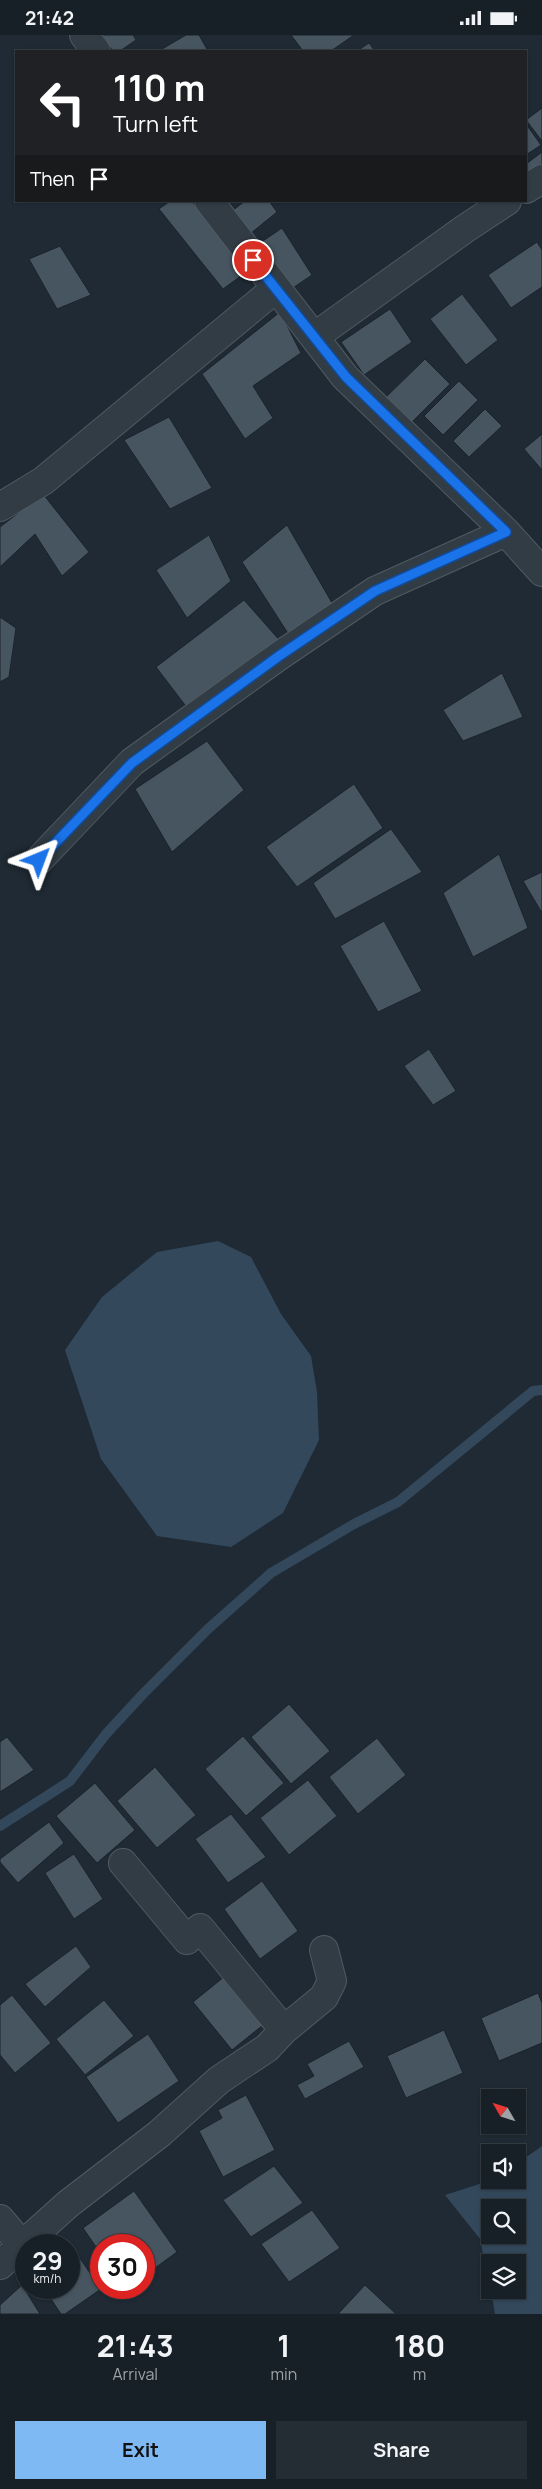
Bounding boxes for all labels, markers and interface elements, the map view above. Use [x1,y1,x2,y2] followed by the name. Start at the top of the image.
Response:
[25,5,74,31] text: 21:42
[113,64,205,112] text: 110 m
[30,70,95,135] icon: left
[113,109,198,139] text: Turn left
[85,165,113,193] icon: arrive
[30,166,75,192] text: Then
[232,239,274,281] pin
[239,246,267,274] icon: arrive
[12.0,833,64.0,885] position arrow
[481,2089,526,2134] north arrow
[481,2089,526,2299] map controls
[481,2144,526,2189] button: sound
[481,2199,526,2244] button: search
[90,2234,155,2299] speed limit sign: 30
[32,2243,63,2278] text: 29
[481,2254,526,2299] button: layers
[34,2270,61,2287] text: km/h
[97,2325,174,2366] text: 21:43
[277,2325,290,2366] text: 1
[394,2325,445,2366] text: 180
[112,2363,158,2385] text: Arrival
[270,2363,297,2385] text: min
[413,2363,426,2385] text: m
[15,2421,266,2479] button: Exit
[276,2421,527,2479] button: Share

